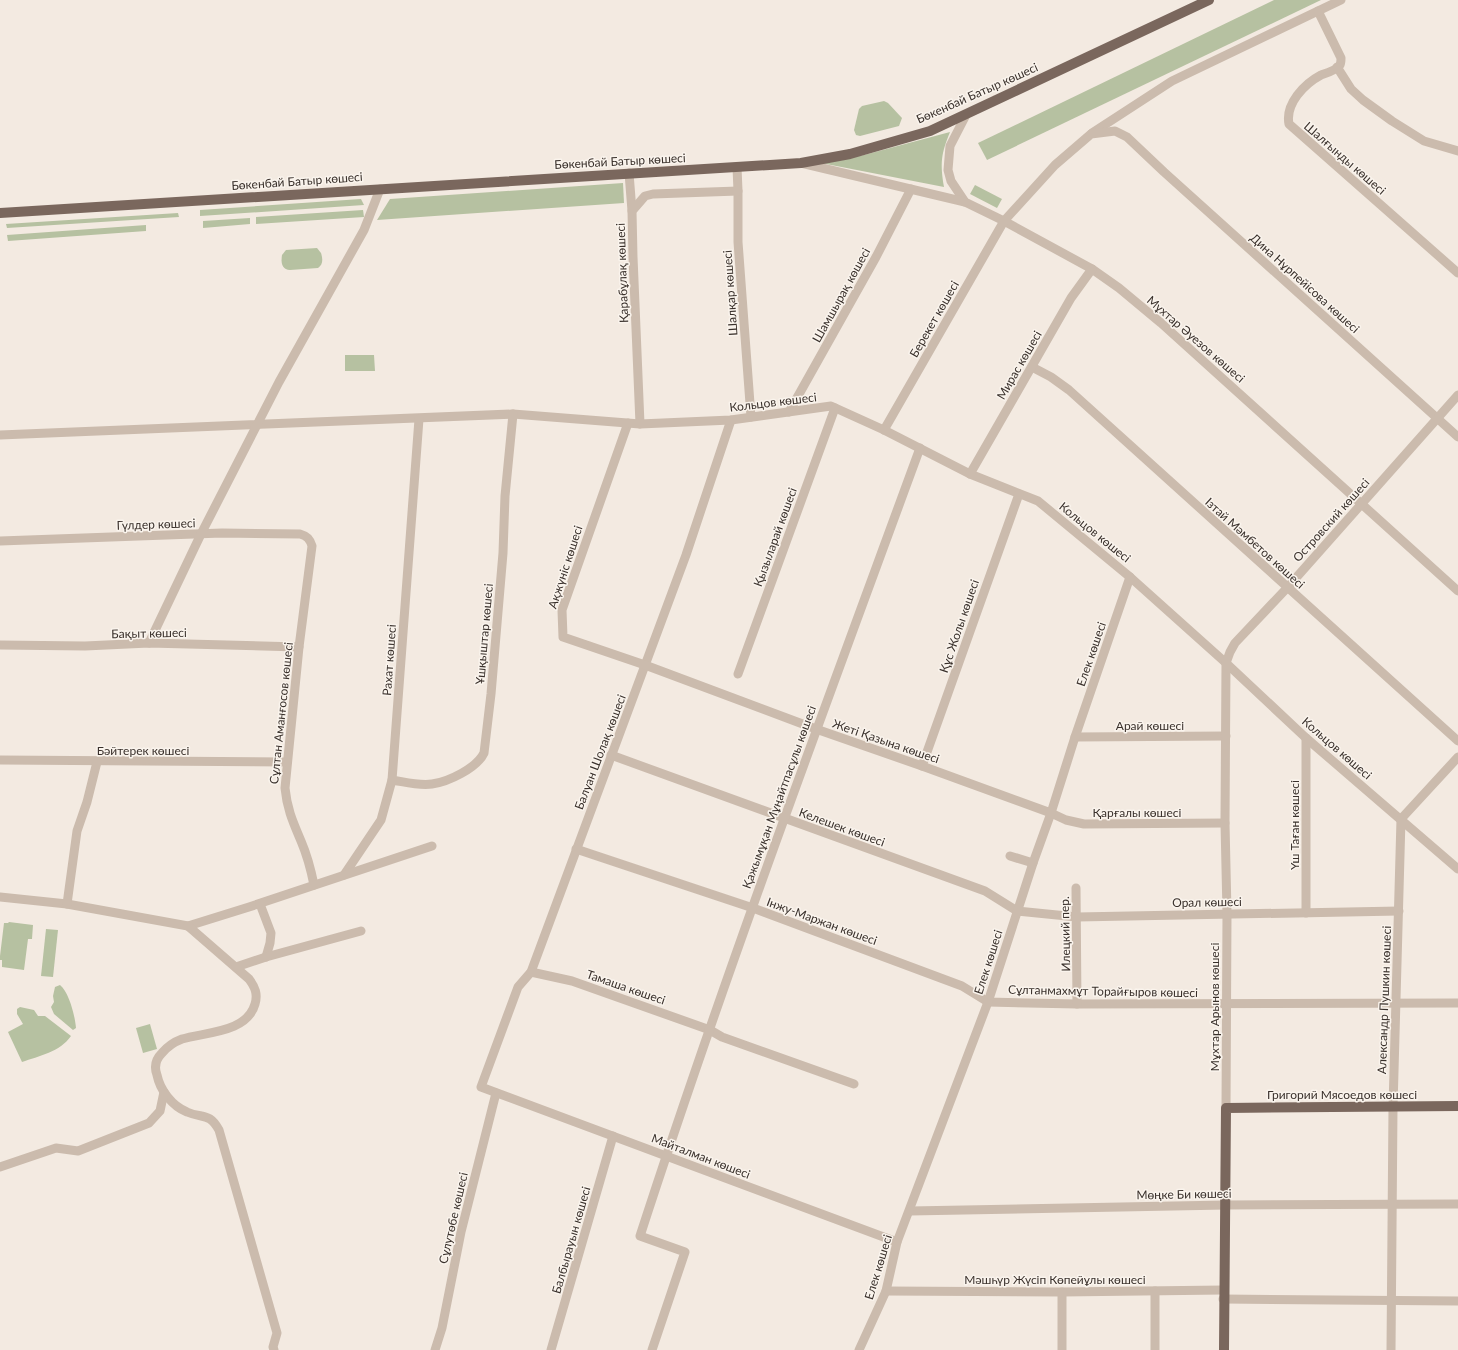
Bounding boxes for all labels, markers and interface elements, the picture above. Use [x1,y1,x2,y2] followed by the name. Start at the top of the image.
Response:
[914,59,1040,127] street label: Бөкенбай Батыр көшесі
[1301,118,1389,198] street label: Шалғынды көшесі
[554,150,686,172] street label: Бөкенбай Батыр көшесі
[231,169,363,193] street label: Бөкенбай Батыр көшесі
[613,223,631,323] street label: Қарабұлақ көшесі
[1247,230,1363,336] street label: Дина Нұрпейісова көшесі
[809,245,873,345] street label: Шамшырақ көшесі
[720,250,740,336] street label: Шалқар көшесі
[906,278,962,360] street label: Берекет көшесі
[1144,292,1248,386] street label: Мұхтар Әуезов көшесі
[993,328,1045,402] street label: Мирас көшесі
[729,389,817,415] street label: Кольцов көшесі
[1290,475,1373,565] street label: Островский көшесі
[750,485,800,589] street label: Қызыларай көшесі
[1202,494,1308,592] street label: Ізтай Мәмбетов көшесі
[1056,499,1134,565] street label: Кольцов көшесі
[116,515,196,533] street label: Гүлдер көшесі
[544,523,586,610] street label: Ақжүніс көшесі
[936,577,982,675] street label: Құс Жолы көшесі
[472,583,496,685] street label: Ұшқыштар көшесі
[1073,620,1109,688] street label: Елек көшесі
[379,624,399,696] street label: Рахат көшесі
[111,625,187,641] street label: Бақыт көшесі
[266,641,296,785] street label: Сұлтан Аманғосов көшесі
[571,692,629,812] street label: Балуан Шолақ көшесі
[739,703,819,891] street label: Қажымұқан Мұңайтпасұлы көшесі
[1299,714,1375,782] street label: Кольцов көшесі
[831,716,942,766] street label: Жеті Қазына көшесі
[1116,718,1184,733] street label: Арай көшесі
[97,743,189,758] street label: Бәйтерек көшесі
[1287,780,1302,870] street label: Үш Таған көшесі
[797,804,887,850] street label: Келешек көшесі
[1093,805,1182,820] street label: Қарғалы көшесі
[765,894,879,948] street label: Інжу-Маржан көшесі
[1172,894,1242,910] street label: Орал көшесі
[1057,896,1073,972] street label: Илецкий пер.
[1374,925,1394,1074] street label: Александр Пушкин көшесі
[970,928,1006,996] street label: Елек көшесі
[1207,943,1222,1071] street label: Мұхтар Арынов көшесі
[584,966,668,1008] street label: Тамаша көшесі
[1008,982,1198,1000] street label: Сұлтанмахмұт Торайғыров көшесі
[1267,1087,1417,1102] street label: Григорий Мясоедов көшесі
[649,1130,753,1182] street label: Майталман көшесі
[435,1171,471,1265] street label: Сұлутөбе көшесі
[549,1185,594,1295] street label: Балбырауын көшесі
[1136,1186,1232,1202] street label: Мөңке Би көшесі
[861,1233,895,1301] street label: Елек көшесі
[964,1272,1146,1287] street label: Мәшһүр Жүсіп Көпейұлы көшесі

